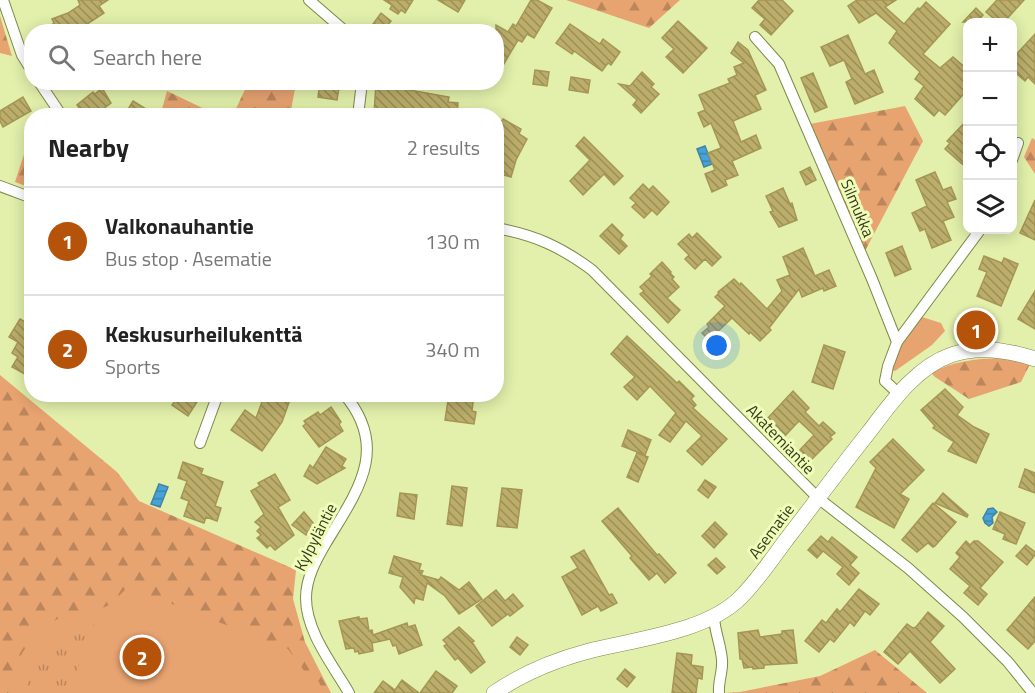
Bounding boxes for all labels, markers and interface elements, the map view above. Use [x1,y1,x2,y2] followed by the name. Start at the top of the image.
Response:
[963,18,1017,234] map controls
[963,18,1017,72] button: +
[24,24,504,90] search box
[93,40,202,74] text: Search here
[45,41,78,74] icon: search
[963,72,1017,126] button: −
[963,126,1017,180] button: locate
[48,128,129,167] text: Nearby
[407,132,480,163] text: 2 results
[835,175,881,241] street label: Silmukka
[963,180,1017,234] button: layers
[105,209,254,243] text: Valkonauhantie
[62,226,73,257] text: 1
[425,226,480,257] text: 130 m
[105,243,272,274] text: Bus stop · Asematie
[956,308,996,352] pin: 1
[105,317,302,351] text: Keskusurheilukenttä
[702,331,731,360] your location
[62,334,73,365] text: 2
[425,334,480,365] text: 340 m
[105,351,160,382] text: Sports
[741,398,821,480] street label: Akatemiantie
[742,498,800,564] street label: Asematie
[288,499,342,575] street label: Kylpyläntie
[122,634,162,680] pin: 2

